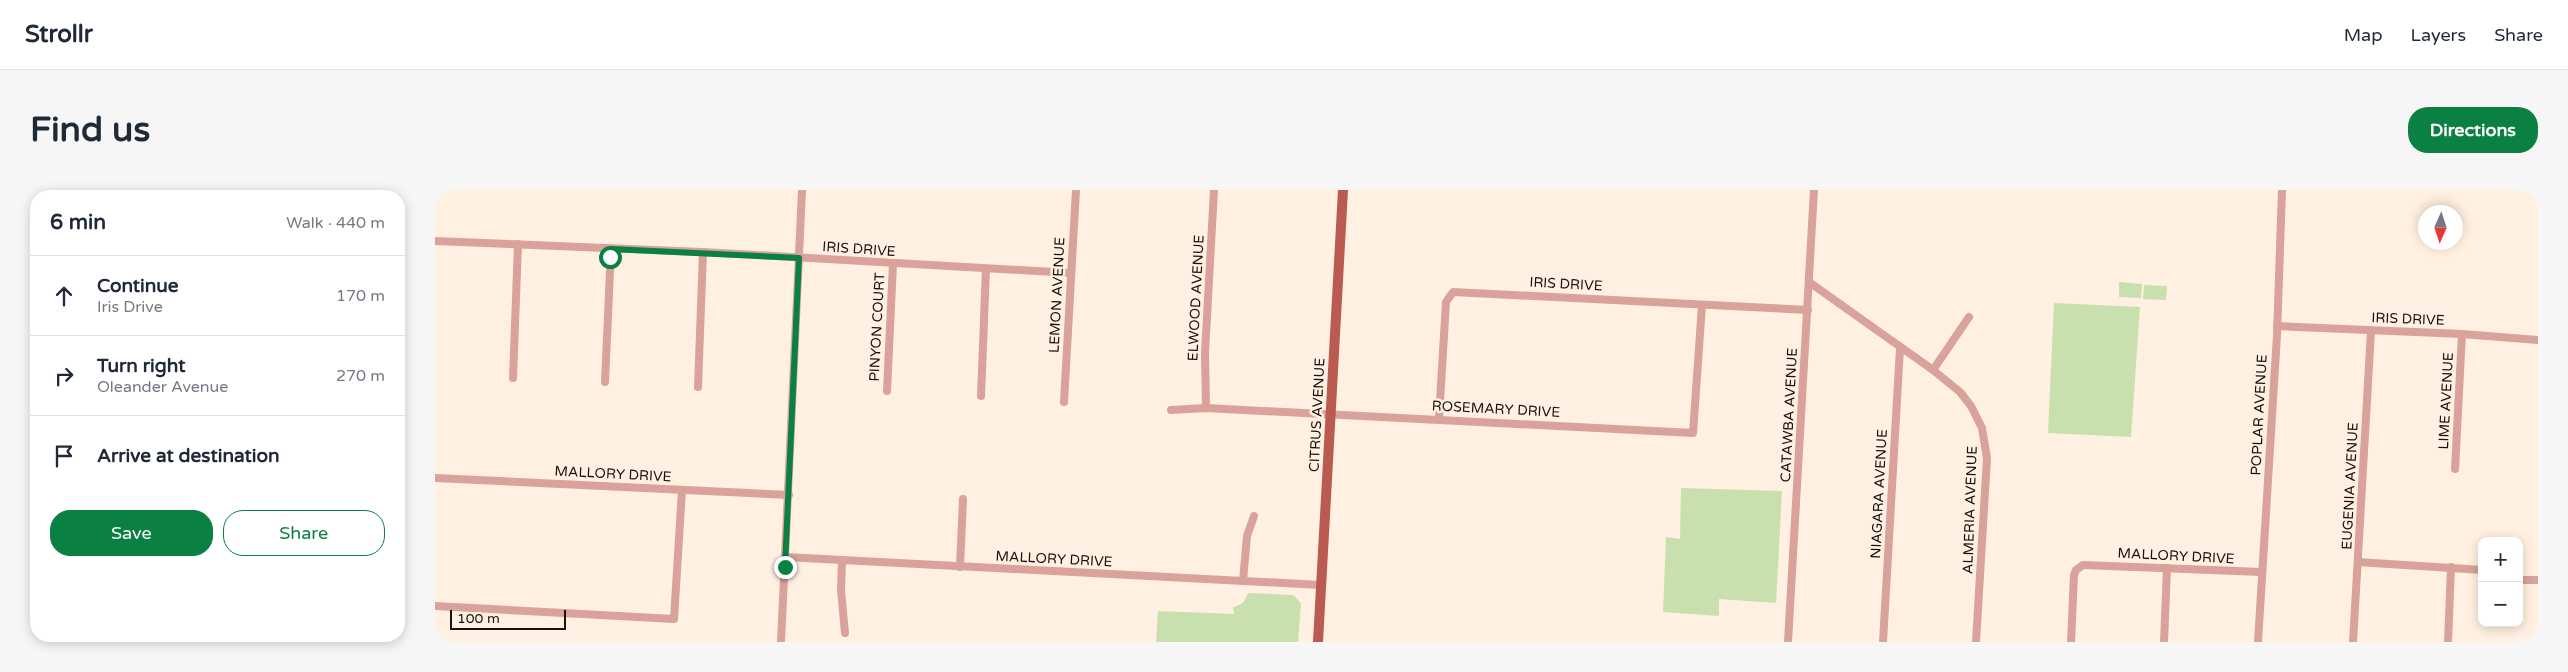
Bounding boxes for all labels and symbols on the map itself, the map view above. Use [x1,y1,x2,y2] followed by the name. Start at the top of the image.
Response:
[2418,205,2463,250] north arrow
[1184,234,1208,362] street label: ELWOOD AVENUE
[1045,237,1069,353] street label: LEMON AVENUE
[822,238,896,260] street label: IRIS DRIVE
[599,246,622,269] route start
[866,271,888,382] street label: PINYON COURT
[1529,274,1603,294] street label: IRIS DRIVE
[2371,309,2445,329] street label: IRIS DRIVE
[1777,347,1801,483] street label: CATAWBA AVENUE
[2435,352,2457,450] street label: LIME AVENUE
[2247,354,2271,476] street label: POPLAR AVENUE
[1306,357,1328,473] street label: CITRUS AVENUE
[1431,397,1561,421] street label: ROSEMARY DRIVE
[2338,422,2362,550] street label: EUGENIA AVENUE
[1867,429,1891,559] street label: NIAGARA AVENUE
[1959,446,1981,574] street label: ALMERIA AVENUE
[554,462,672,486] street label: MALLORY DRIVE
[2117,544,2235,568] street label: MALLORY DRIVE
[995,547,1113,571] street label: MALLORY DRIVE
[774,556,797,579] route end
[450,607,566,630] scale bar

